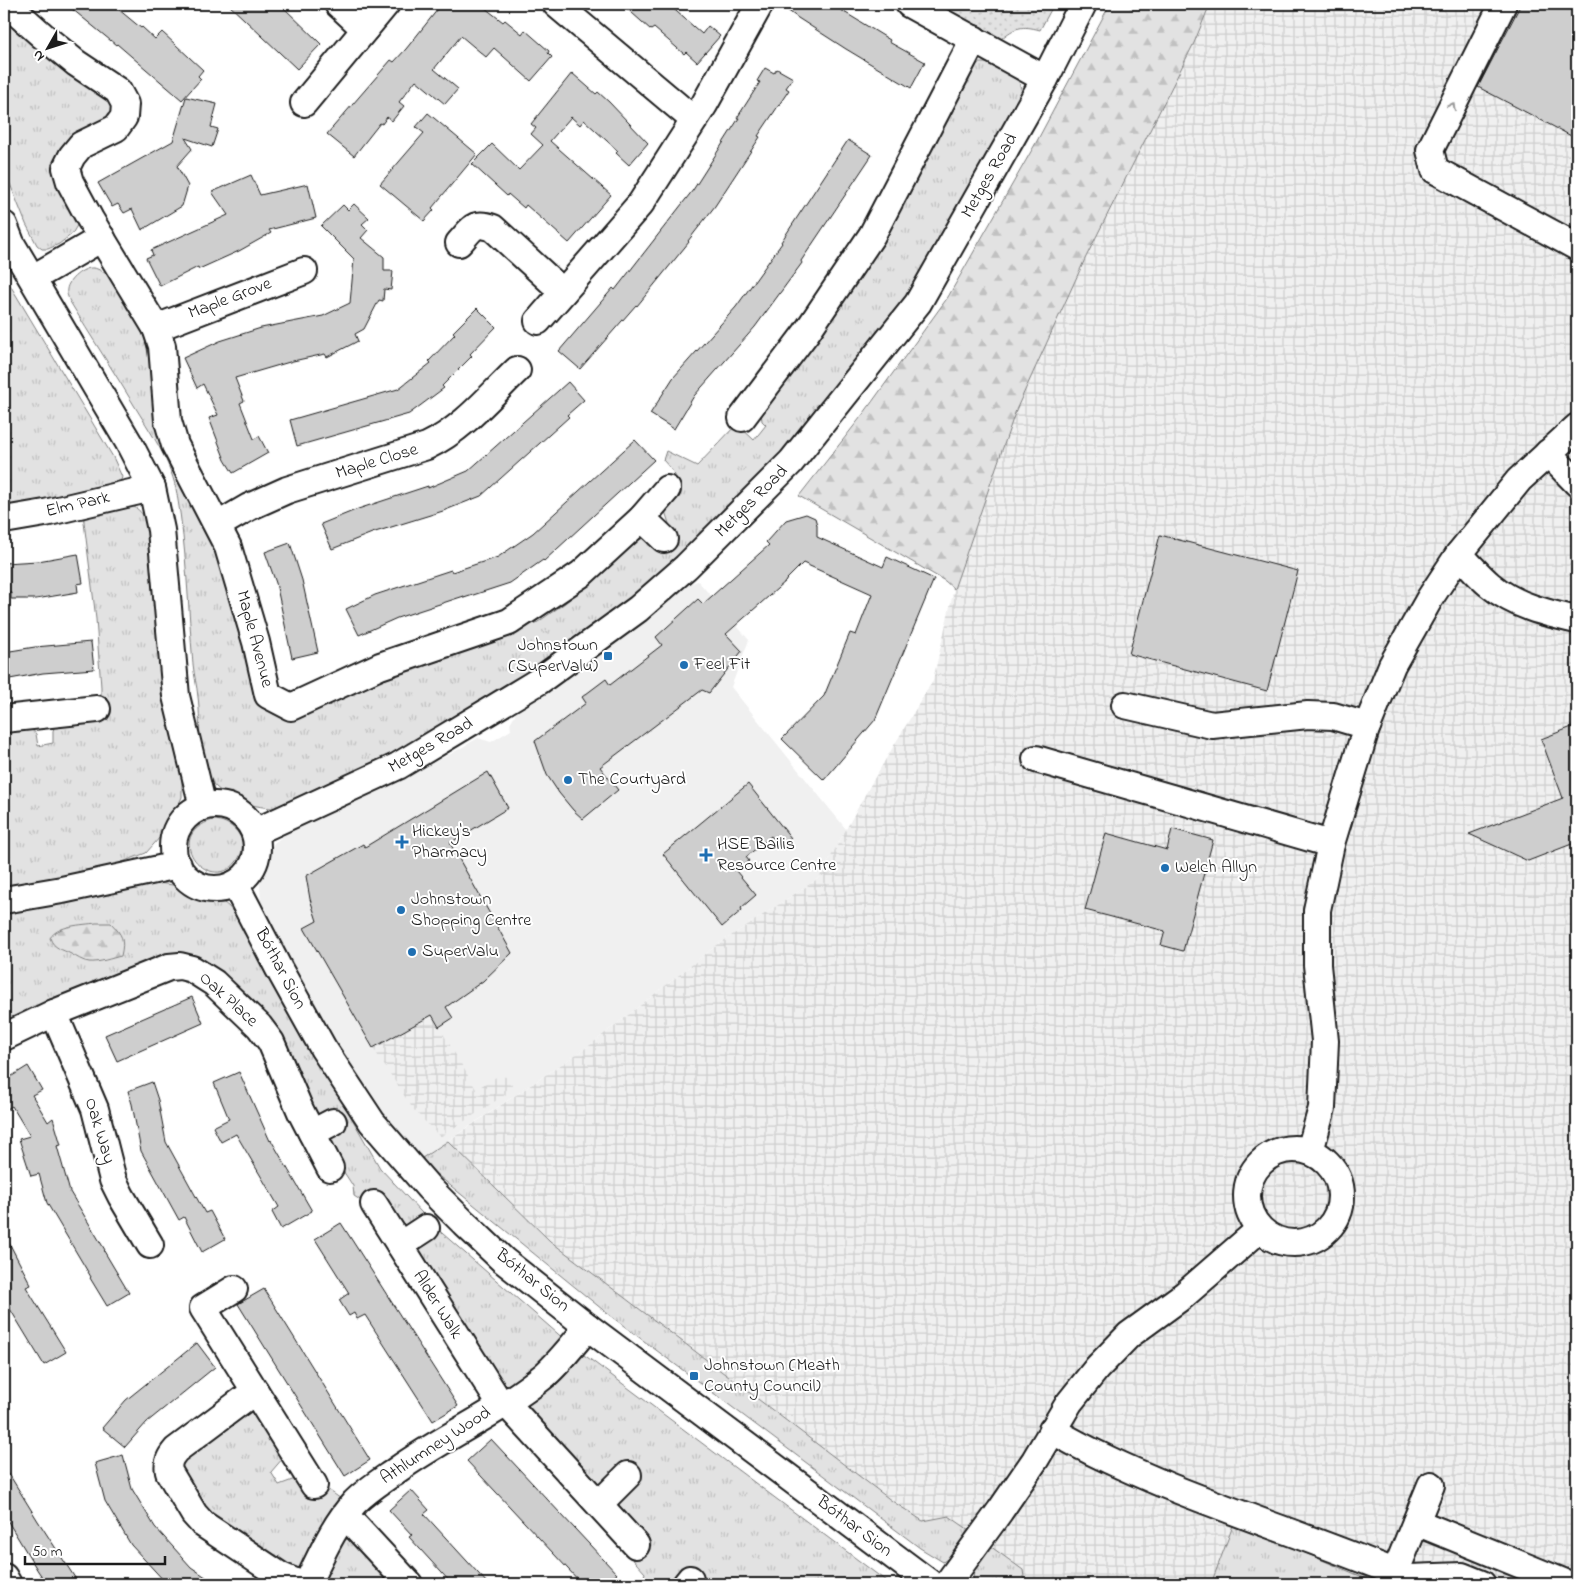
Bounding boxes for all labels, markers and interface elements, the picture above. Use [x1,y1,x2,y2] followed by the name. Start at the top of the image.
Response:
[22,22,72,72] north arrow
[28,45,50,66] text: N
[1446,103,1456,112] one-way arrow
[955,129,1026,224] street label: Metges Road
[185,271,276,327] street label: Maple Grove
[333,437,422,487] street label: Maple Close
[710,460,795,545] street label: Metges Road
[43,485,113,525] street label: Elm Park
[229,588,280,691] street label: Maple Avenue
[508,633,598,680] place label: Johnstown (SuperValu)
[602,650,614,662] marker: Johnstown (SuperValu)
[693,652,750,678] place label: Feel Fit
[678,659,690,671] marker: Feel Fit
[384,711,479,782] street label: Metges Road
[578,767,686,793] place label: The Courtyard
[562,774,574,786] marker: The Courtyard
[412,819,487,866] place label: Hickey's Pharmacy
[717,832,837,879] place label: HSE Bailis Resource Centre
[396,836,408,848] marker: Hickey's Pharmacy
[699,848,713,862] marker: HSE Bailis Resource Centre
[1175,855,1257,881] place label: Welch Allyn
[1159,862,1171,874] marker: Welch Allyn
[411,887,532,935] place label: Johnstown Shopping Centre
[395,904,407,916] marker: Johnstown Shopping Centre
[247,923,312,1014] street label: Bóthar Sion
[422,939,499,965] place label: SuperValu
[406,946,418,958] marker: SuperValu
[193,966,264,1034] street label: Oak Place
[77,1095,121,1167] street label: Oak Way
[488,1242,575,1319] street label: Bóthar Sion
[406,1265,468,1345] street label: Alder Walk
[704,1353,840,1400] place label: Johnstown (Meath County Council)
[688,1370,700,1382] marker: Johnstown (Meath County Council)
[376,1400,496,1492] street label: Athlumney Wood
[810,1489,897,1564] street label: Bóthar Sion
[25,1533,165,1565] scale bar
[32,1541,63,1563] text: 50 m

